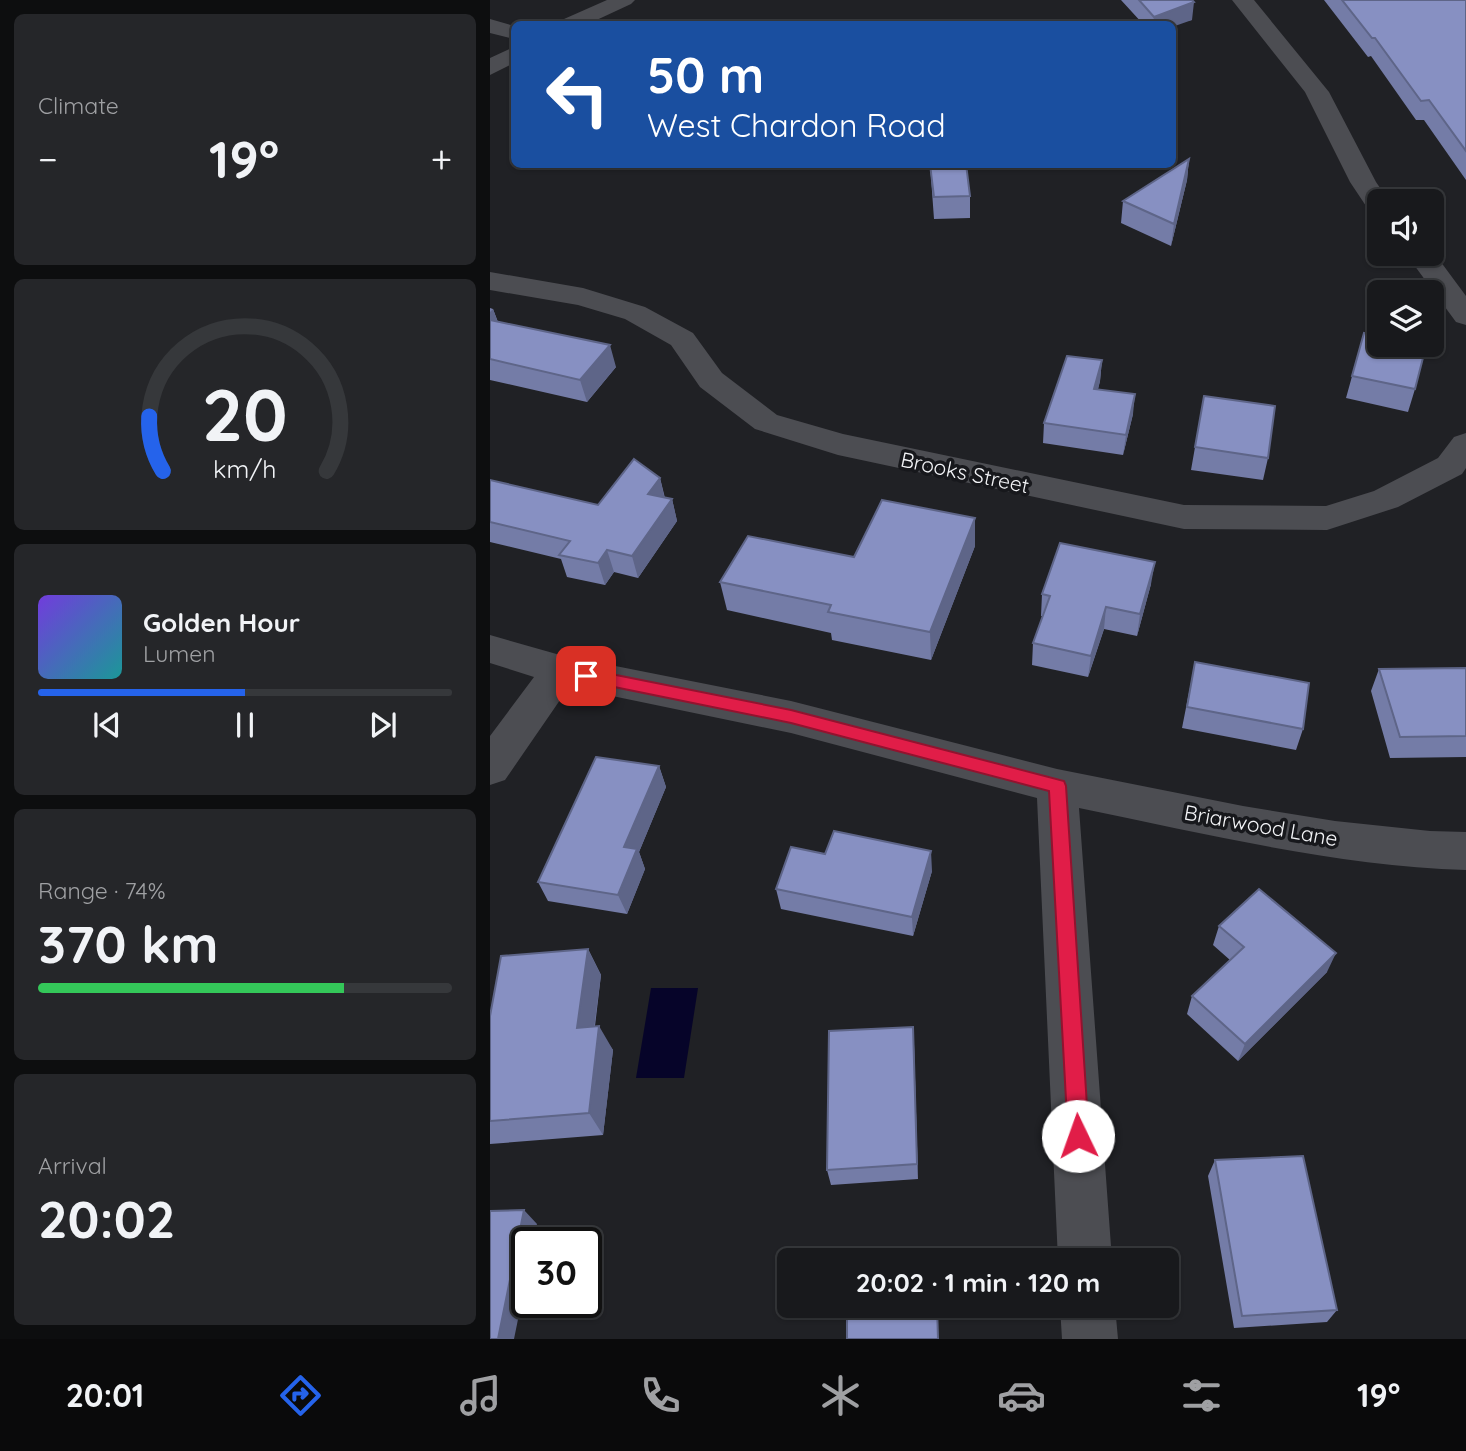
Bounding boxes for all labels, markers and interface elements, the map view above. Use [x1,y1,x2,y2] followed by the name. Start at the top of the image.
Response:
[647,44,764,105] text: 50 m
[532,49,623,140] icon: left
[38,91,119,120] text: Climate
[647,105,946,145] text: West Chardon Road
[209,126,279,191] text: 19°
[38,135,58,183] text: −
[431,135,452,183] text: +
[1367,189,1444,357] map controls
[1367,189,1444,266] button: sound
[1367,280,1444,357] button: layers
[202,368,288,459] text: 20
[898,446,1032,498] street label: Brooks Street
[213,452,277,483] text: km/h
[143,606,300,639] text: Golden Hour
[143,639,216,668] text: Lumen
[556,646,616,706] pin
[567,657,605,695] icon: arrive
[88,706,126,744] icon: previous
[226,706,264,744] icon: pause
[364,706,402,744] icon: next
[1182,799,1340,851] street label: Briarwood Lane
[38,876,166,905] text: Range · 74%
[38,911,219,976] text: 370 km
[1041,1099,1115,1173] position arrow
[38,1151,107,1180] text: Arrival
[38,1186,175,1251] text: 20:02
[511,1227,602,1318] speed limit sign: 30
[856,1266,1100,1299] text: 20:02 · 1 min · 120 m
[276,1371,325,1420] icon: directions
[456,1371,505,1420] icon: music
[636,1371,685,1420] icon: phone
[816,1371,865,1420] icon: climate
[997,1371,1046,1420] icon: car
[1177,1371,1226,1420] icon: filters
[66,1375,144,1415] text: 20:01
[1357,1375,1400,1415] text: 19°

